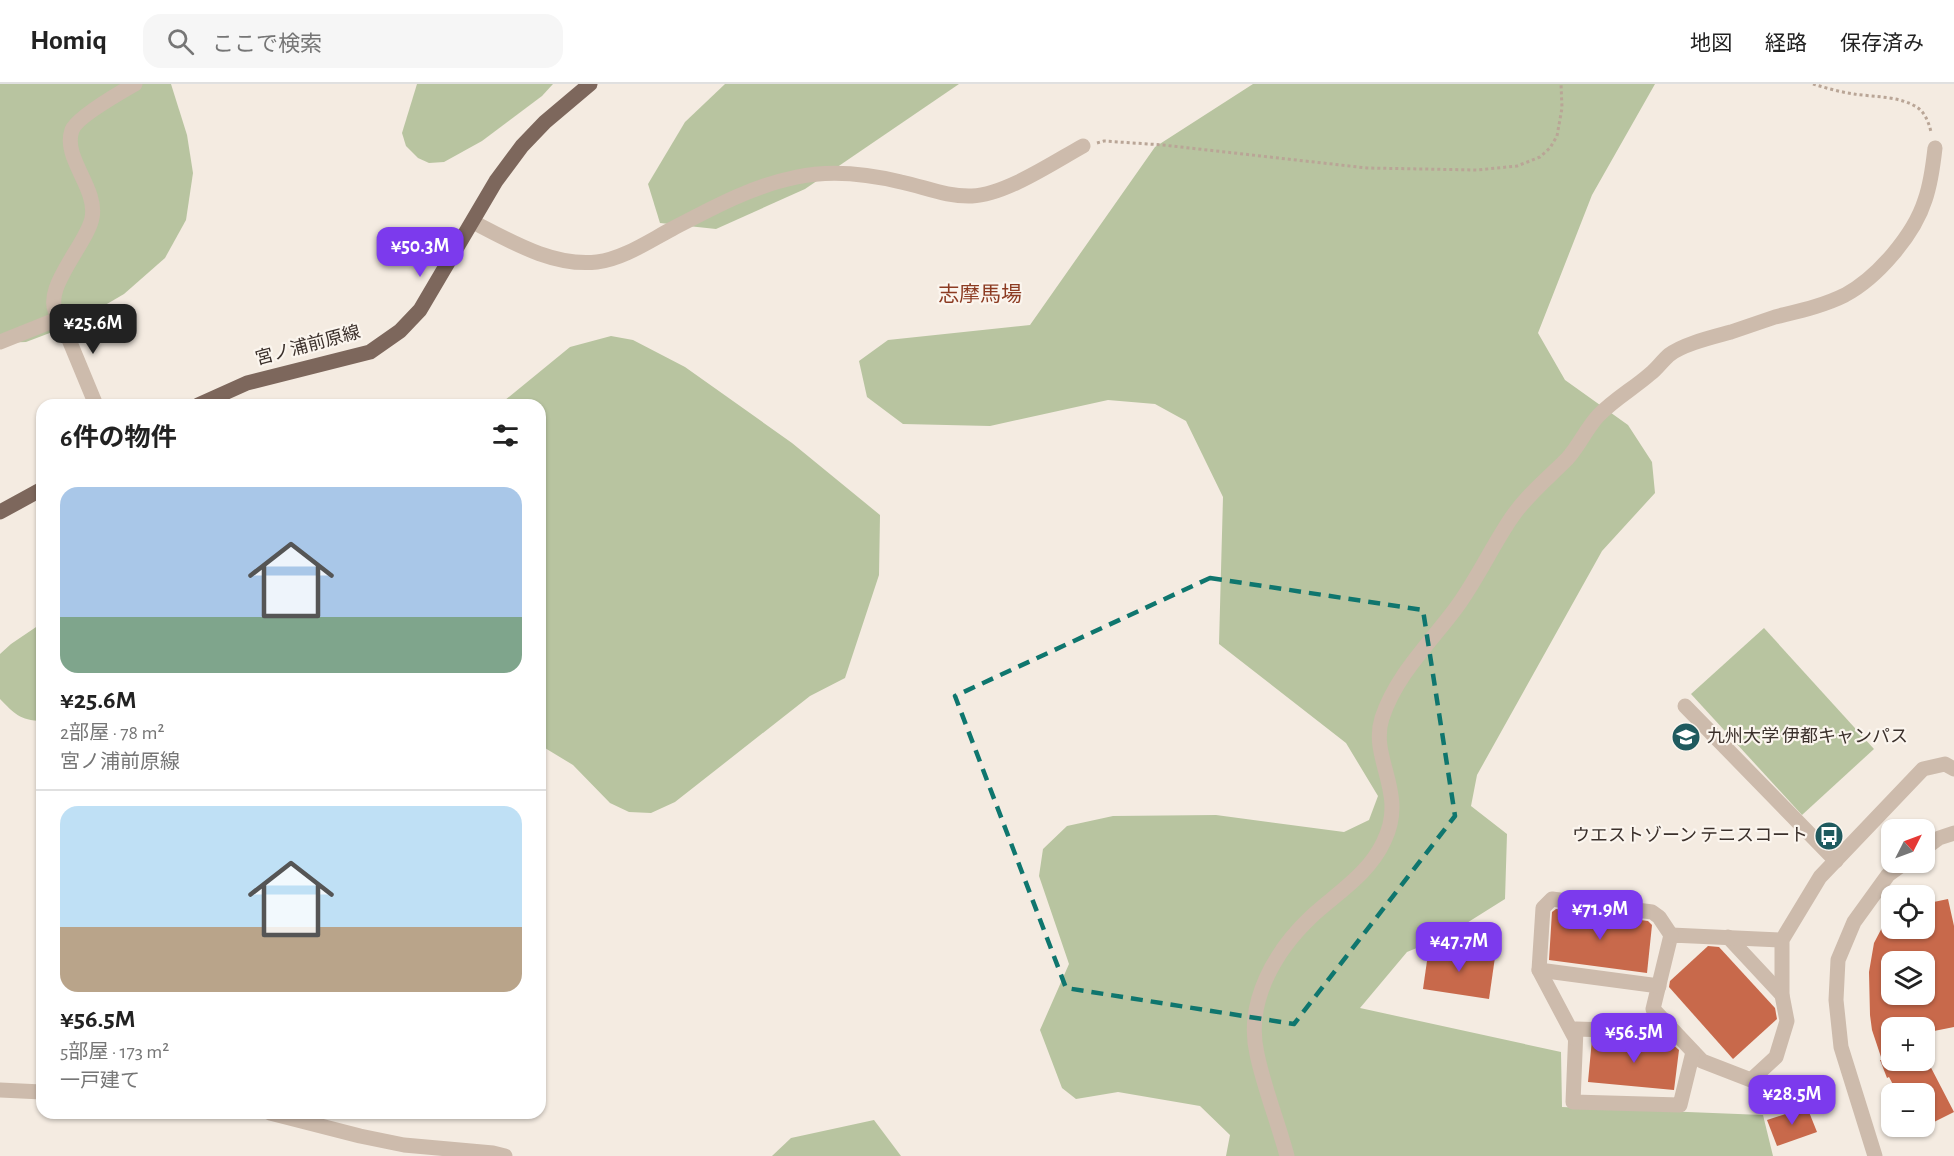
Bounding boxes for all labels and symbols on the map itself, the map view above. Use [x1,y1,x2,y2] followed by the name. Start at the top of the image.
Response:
[371,227,469,278] pin: ¥50.3M
[938,283,1022,305] district label: 志摩馬場
[44,304,142,355] pin: ¥25.6M
[253,321,362,369] street label: 宮ノ浦前原線
[1670,721,1702,753] school or university icon: 九州大学 伊都キャンパス
[1707,726,1908,746] place label: 九州大学 伊都キャンパス
[1881,819,1935,873] north arrow
[1813,820,1845,852] bus stop icon: ウエストゾーン テニスコート
[1572,825,1808,845] place label: ウエストゾーン テニスコート
[1551,890,1649,941] pin: ¥71.9M
[1410,922,1508,973] pin: ¥47.7M
[1585,1013,1683,1064] pin: ¥56.5M
[1743,1075,1841,1126] pin: ¥28.5M

